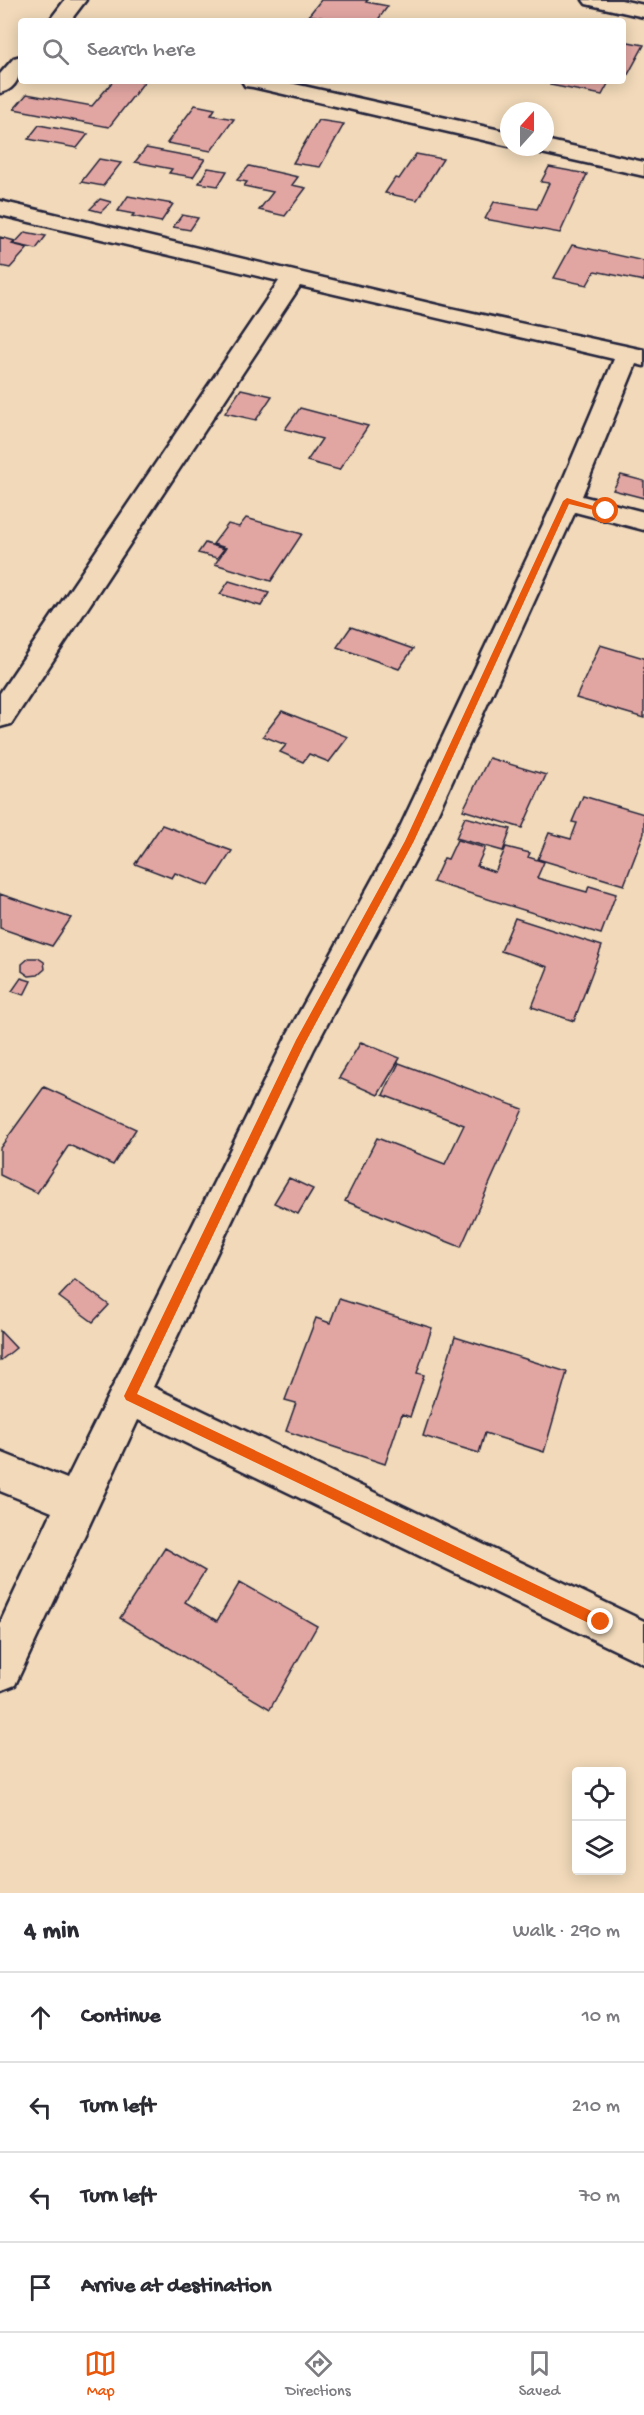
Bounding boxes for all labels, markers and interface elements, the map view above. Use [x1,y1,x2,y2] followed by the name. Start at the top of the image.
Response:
[18,18,626,84] search box
[39,35,72,68] icon: search
[87,38,195,64] text: Search here
[500,102,554,156] north arrow
[592,497,618,523] route start
[587,1608,613,1634] route end
[572,1767,626,1875] map controls
[572,1767,626,1821] button: locate
[572,1821,626,1875] button: layers
[24,1917,79,1948] text: 4 min
[513,1921,620,1944] text: Walk · 290 m
[24,2001,57,2034] icon: ahead
[81,2004,161,2030] text: Continue
[582,2006,620,2029] text: 10 m
[24,2091,57,2124] icon: left
[81,2094,155,2120] text: Turn left
[572,2096,620,2119] text: 210 m
[24,2181,57,2214] icon: left
[81,2184,155,2210] text: Turn left
[579,2186,620,2209] text: 70 m
[24,2271,57,2304] icon: arrive
[81,2274,271,2300] text: Arrive at destination
[84,2347,117,2402] tab: Map
[285,2347,351,2402] tab: Directions
[519,2347,560,2402] tab: Saved

